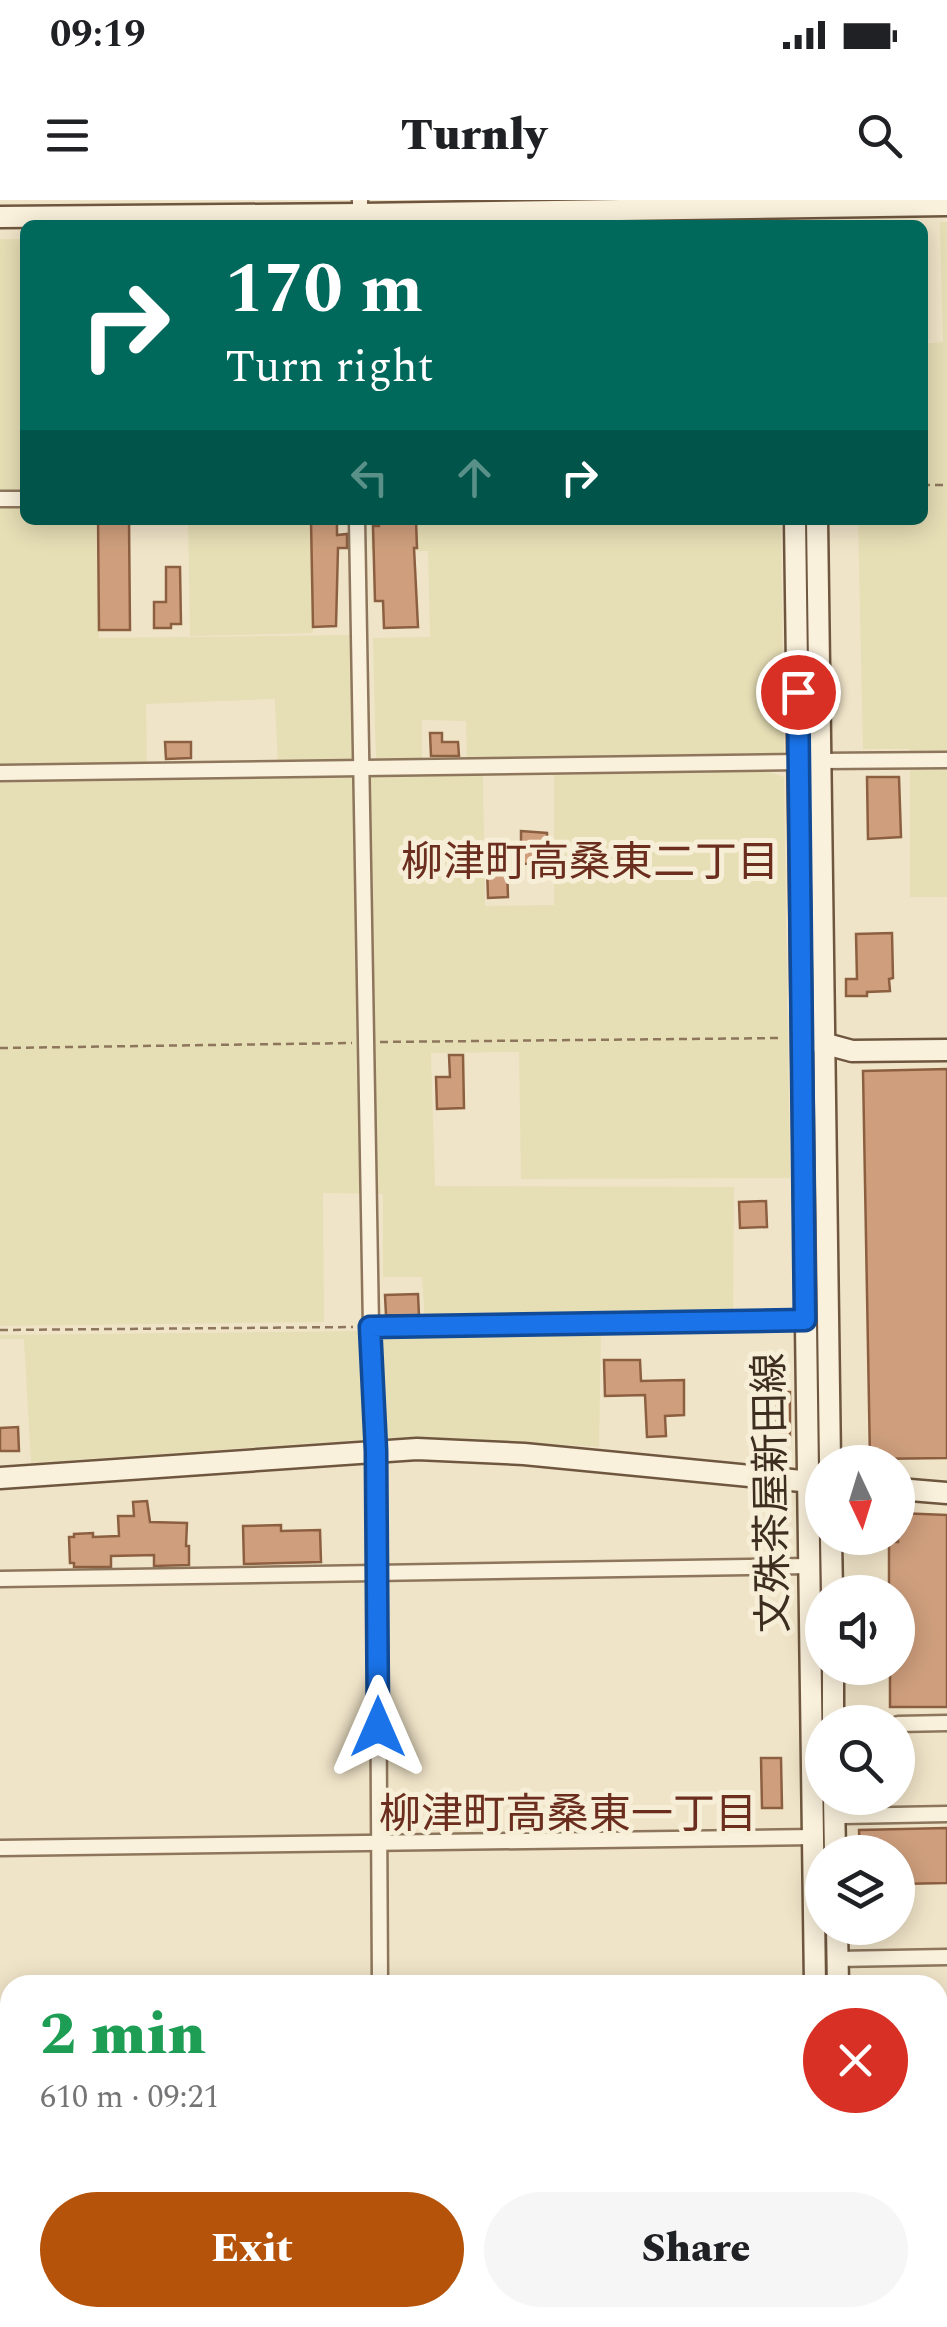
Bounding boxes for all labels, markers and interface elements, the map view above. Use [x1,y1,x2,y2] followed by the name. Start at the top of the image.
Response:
[50,6,145,64] text: 09:19
[401,101,546,170] text: Turnly
[40,108,95,163] icon: menu
[852,108,907,163] icon: search
[225,237,423,343] text: 170 m
[60,260,190,390] icon: right
[225,333,434,402] text: Turn right
[342,450,397,505] icon: left
[447,450,502,505] icon: ahead
[552,450,607,505] icon: right
[756,650,841,735] pin
[771,665,826,720] icon: arrive
[401,832,779,895] district label: 柳津町高桑東二丁目
[740,1352,806,1634] street label: 文殊茶屋新田線
[805,1445,915,1555] north arrow
[805,1445,915,1945] map controls
[805,1575,915,1685] button: sound
[326,1675,430,1779] position arrow
[805,1705,915,1815] button: search
[379,1784,757,1847] district label: 柳津町高桑東一丁目
[805,1835,915,1945] button: layers
[40,1989,206,2081] text: 2 min
[803,2008,908,2113] button: close
[40,2073,220,2122] text: 610 m · 09:21
[40,2192,464,2307] button: Exit
[484,2192,908,2307] button: Share

